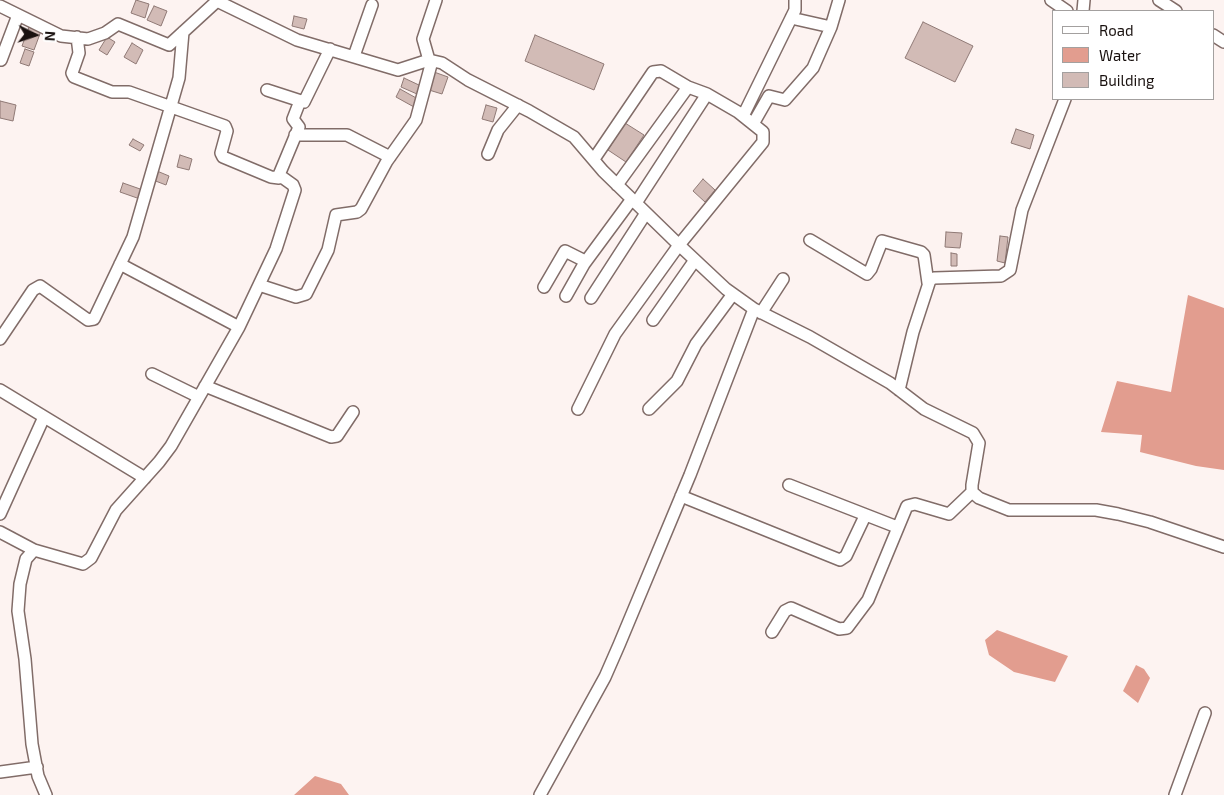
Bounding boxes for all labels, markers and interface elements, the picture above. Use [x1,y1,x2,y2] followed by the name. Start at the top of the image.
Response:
[10,10,60,60] north arrow
[1052,10,1214,100] legend
[1099,21,1134,39] text: Road
[42,30,59,42] text: N
[1099,46,1141,64] text: Water
[1099,71,1154,89] text: Building

